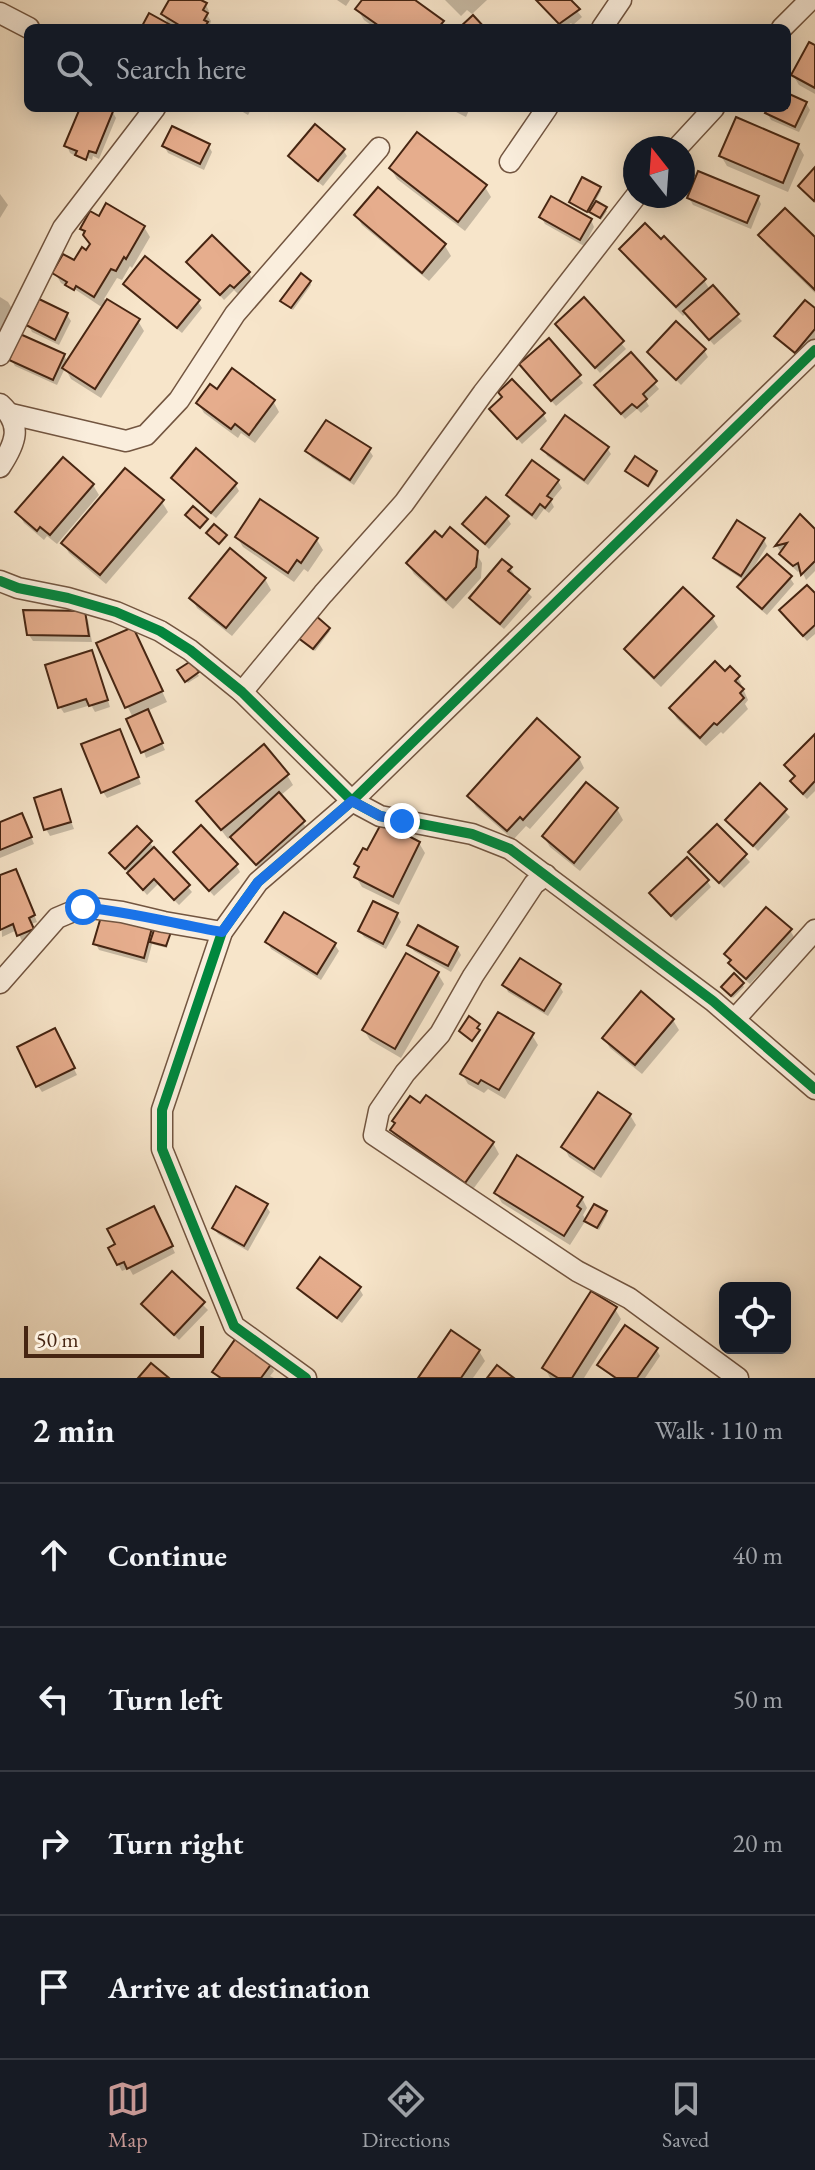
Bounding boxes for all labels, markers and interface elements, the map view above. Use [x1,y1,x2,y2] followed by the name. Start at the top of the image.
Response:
[24,24,791,112] search box
[52,46,96,90] icon: search
[116,49,246,88] text: Search here
[623,136,695,208] north arrow
[384,803,420,839] route end
[65,889,101,925] route start
[719,1282,791,1354] map controls
[719,1282,791,1354] button: locate
[24,1322,204,1358] scale bar
[36,1325,79,1354] text: 50 m
[32,1408,115,1452] text: 2 min
[655,1413,783,1447] text: Walk · 110 m
[32,1533,76,1577] icon: ahead
[108,1536,227,1575] text: Continue
[733,1538,783,1572] text: 40 m
[32,1677,76,1721] icon: left
[108,1680,222,1719] text: Turn left
[733,1682,783,1716] text: 50 m
[32,1821,76,1865] icon: right
[108,1824,244,1863] text: Turn right
[733,1826,783,1860] text: 20 m
[32,1965,76,2009] icon: arrive
[108,1968,370,2007] text: Arrive at destination
[106,2077,150,2154] tab: Map
[362,2077,450,2154] tab: Directions
[662,2077,709,2154] tab: Saved

